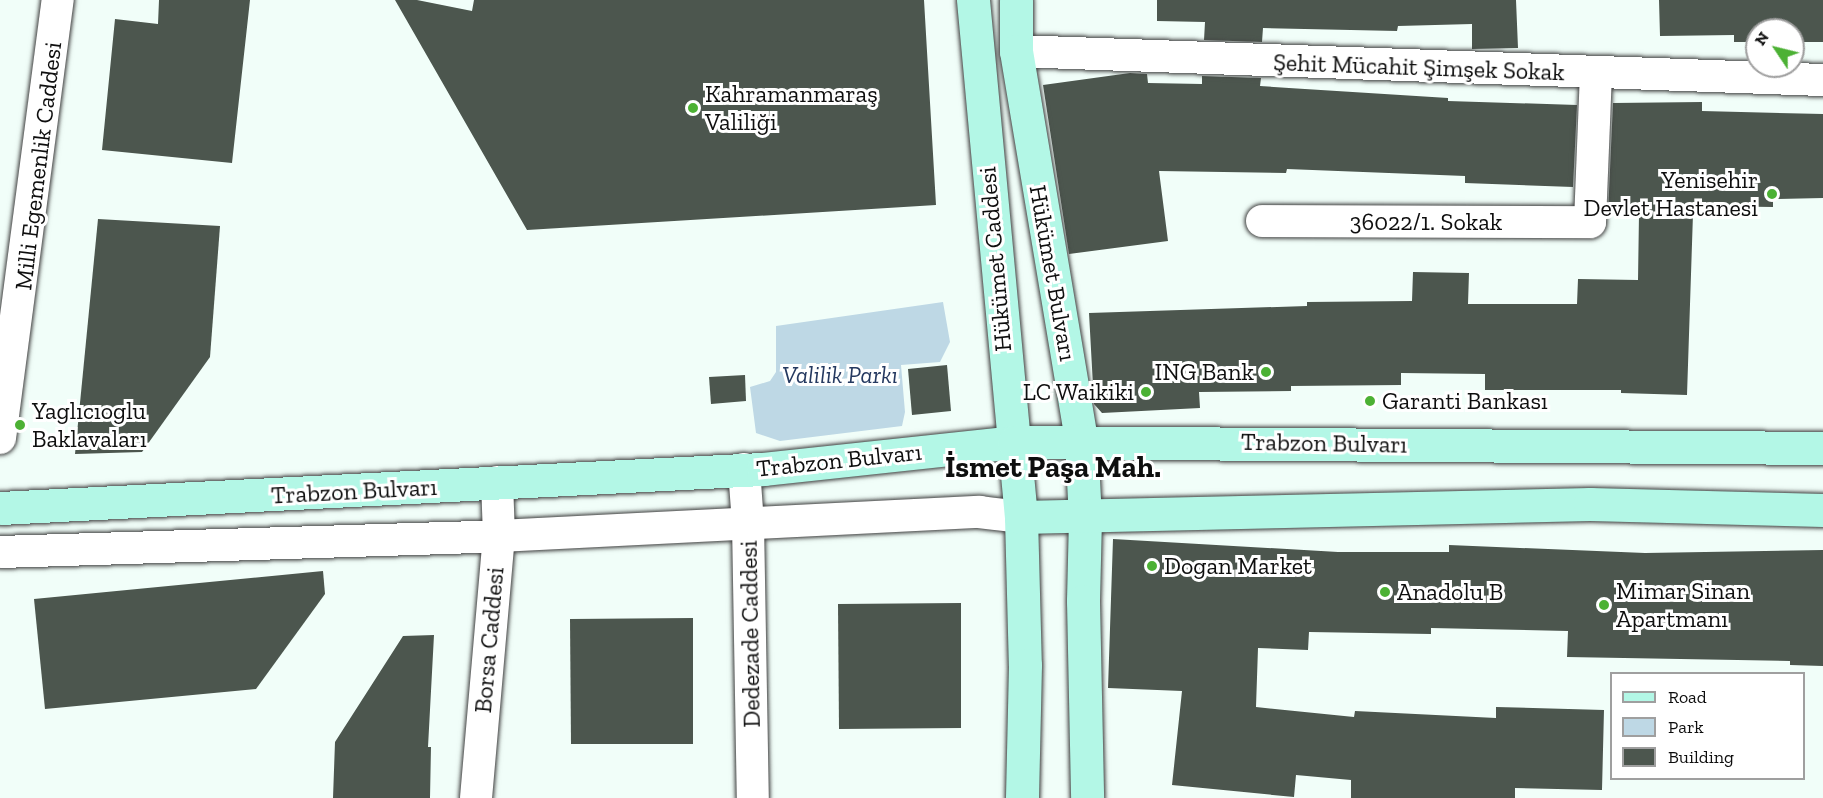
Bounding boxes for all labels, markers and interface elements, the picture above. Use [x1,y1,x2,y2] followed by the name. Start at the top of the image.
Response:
[1745,18,1805,78] north arrow
[1750,28,1773,49] text: N
[8,40,68,292] street label: Milli Egemenlik Caddesi
[1273,48,1565,86] street label: Şehit Mücahit Şimşek Sokak
[705,80,878,136] place label: Kahramanmaraş Valiliği
[686,101,700,115] marker: Kahramanmaraş Valiliği
[973,165,1017,353] street label: Hükümet Caddesi
[1584,166,1758,222] place label: Yenisehir Devlet Hastanesi
[1023,183,1083,363] street label: Hükümet Bulvarı
[1763,185,1781,203] marker: Yenisehir Devlet Hastanesi
[1350,208,1502,236] street label: 36022/1. Sokak
[1154,358,1254,386] place label: ING Bank
[782,361,898,389] park label: Valilik Parkı
[1259,365,1273,379] marker: ING Bank
[1022,378,1134,406] place label: LC Waikiki
[1139,385,1153,399] marker: LC Waikiki
[1382,387,1548,415] place label: Garanti Bankası
[1363,394,1377,408] marker: Garanti Bankası
[32,397,147,453] place label: Yaglıcıoglu Baklavaları
[13,418,27,432] marker: Yaglıcıoglu Baklavaları
[1241,427,1407,459] street label: Trabzon Bulvarı
[755,437,923,483] street label: Trabzon Bulvarı
[945,449,1161,485] district label: İsmet Paşa Mah.
[270,472,438,510] street label: Trabzon Bulvarı
[734,540,766,728] street label: Dedezade Caddesi
[1164,552,1312,580] place label: Dogan Market
[1145,559,1159,573] marker: Dogan Market
[468,566,510,714] street label: Borsa Caddesi
[1616,577,1750,633] place label: Mimar Sinan Apartmanı
[1397,578,1503,606] place label: Anadolu B
[1378,585,1392,599] marker: Anadolu B
[1597,598,1611,612] marker: Mimar Sinan Apartmanı
[1610,672,1805,780] legend
[1668,686,1707,708] text: Road
[1668,716,1704,738] text: Park
[1668,746,1734,768] text: Building

